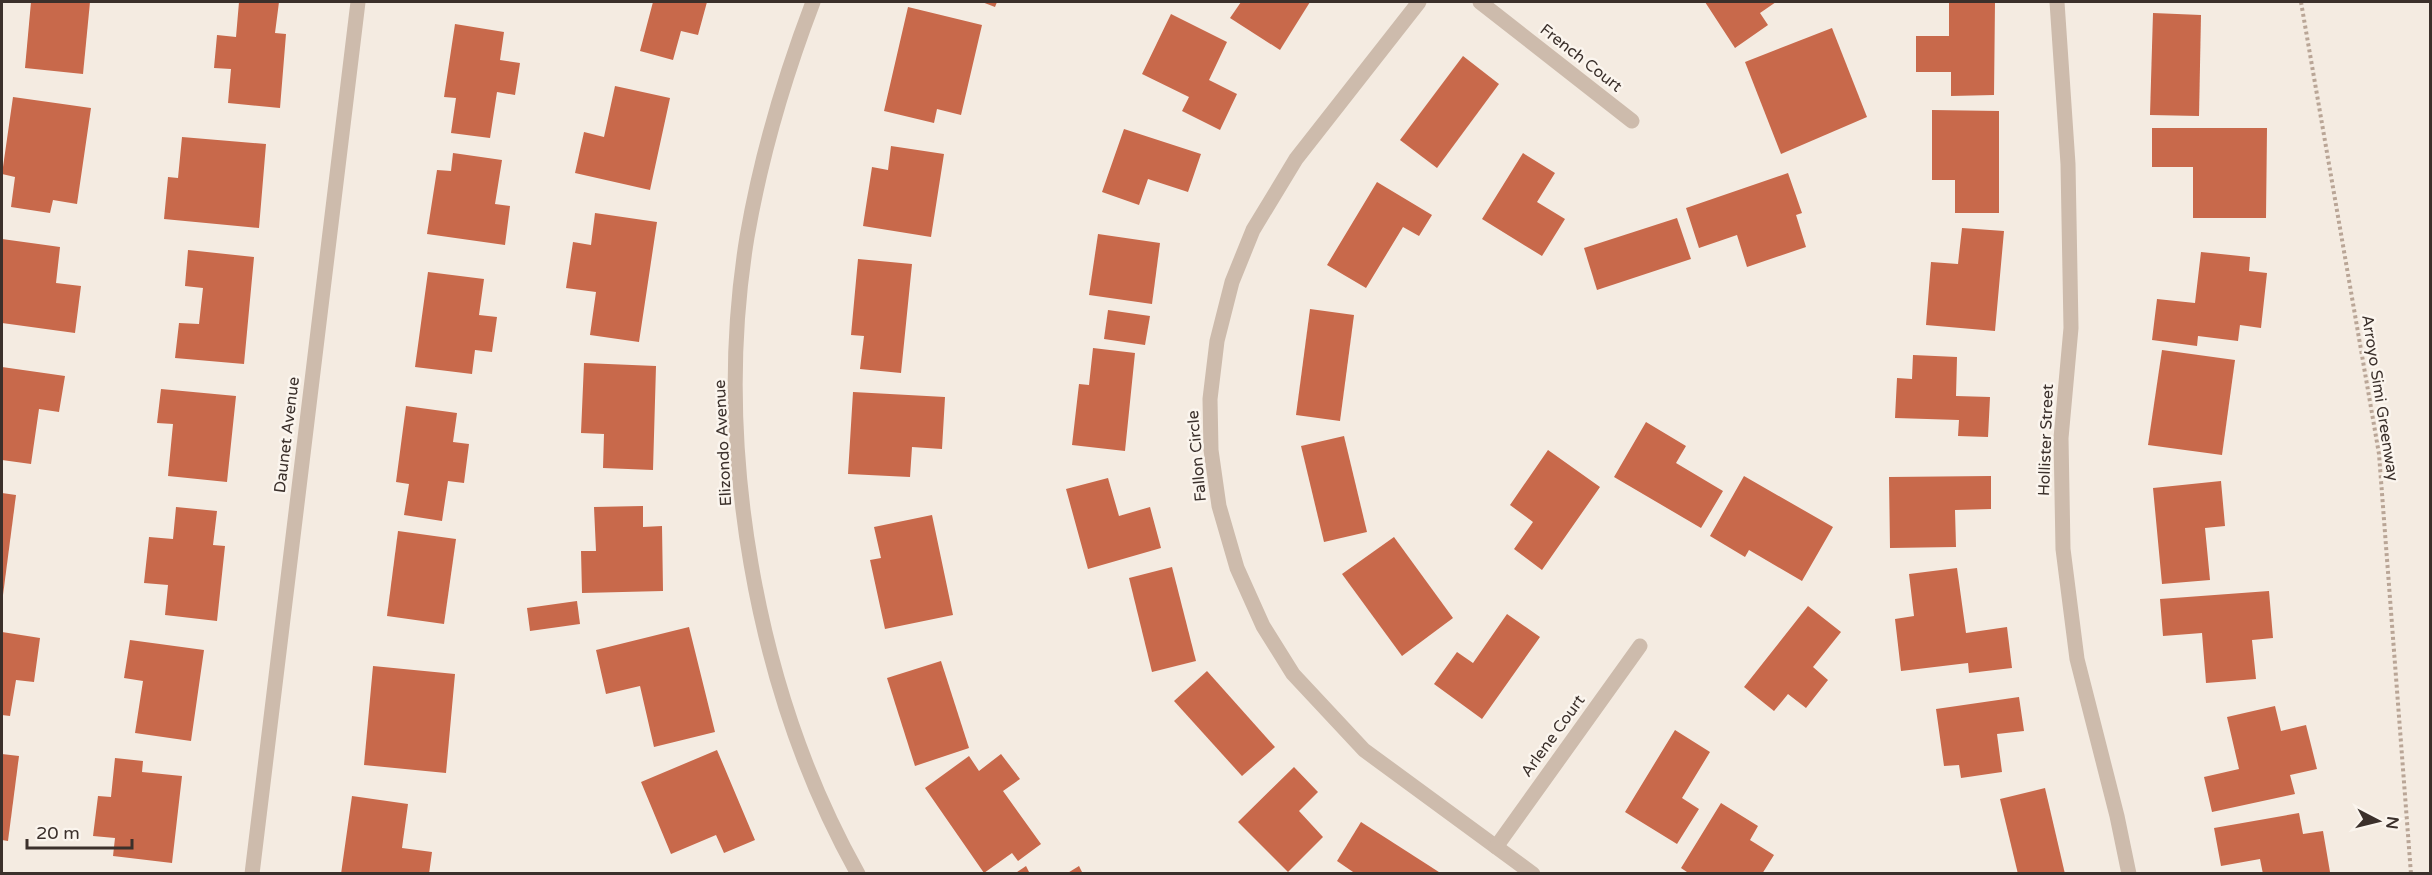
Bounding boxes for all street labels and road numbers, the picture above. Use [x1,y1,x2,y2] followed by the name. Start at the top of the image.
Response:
[1536,20,1626,96] street label: French Court
[2357,313,2403,483] street label: Arroyo Simi Greenway
[270,376,304,494] street label: Daunet Avenue
[710,379,736,507] street label: Elizondo Avenue
[2034,384,2058,496] street label: Hollister Street
[1183,409,1211,503] street label: Fallon Circle
[1517,691,1589,781] street label: Arlene Court

